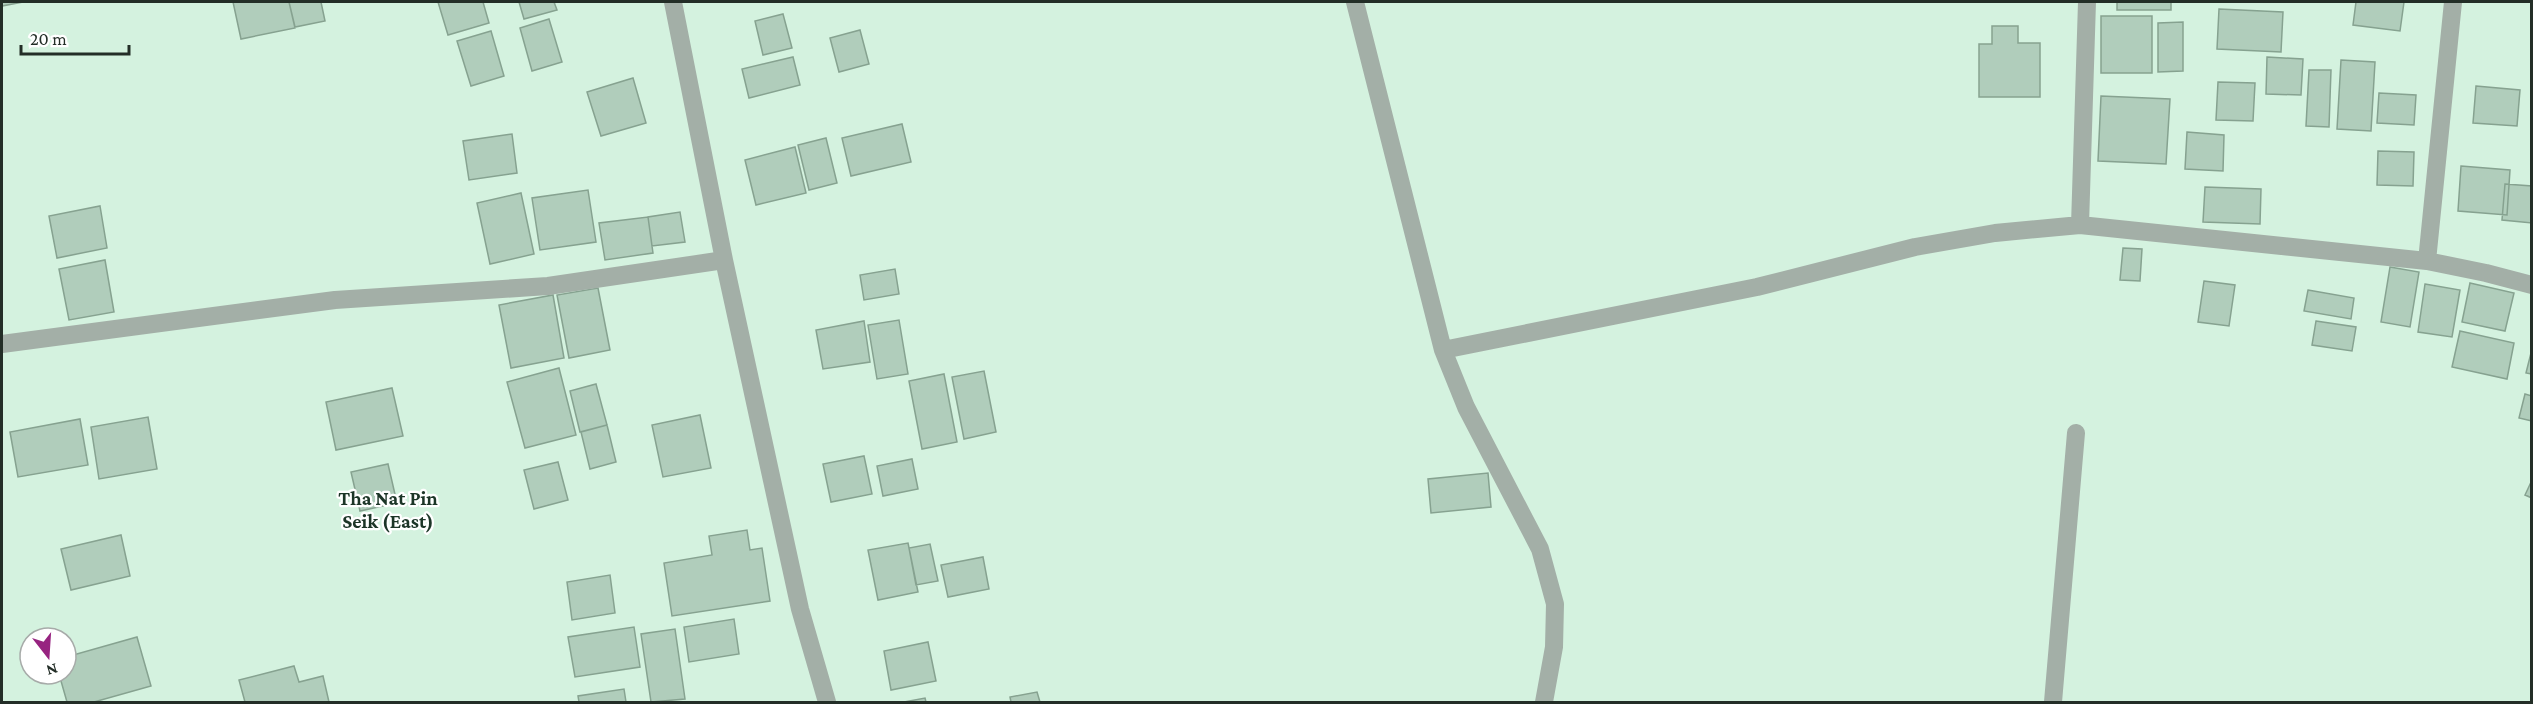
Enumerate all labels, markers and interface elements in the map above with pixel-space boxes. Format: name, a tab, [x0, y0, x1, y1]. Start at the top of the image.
scale bar	[21, 18, 129, 56]
text: 20 m	[30, 29, 67, 49]
district label: Tha Nat Pin Seik (East)	[338, 487, 438, 533]
north arrow	[18, 626, 78, 686]
text: N	[44, 660, 60, 680]

